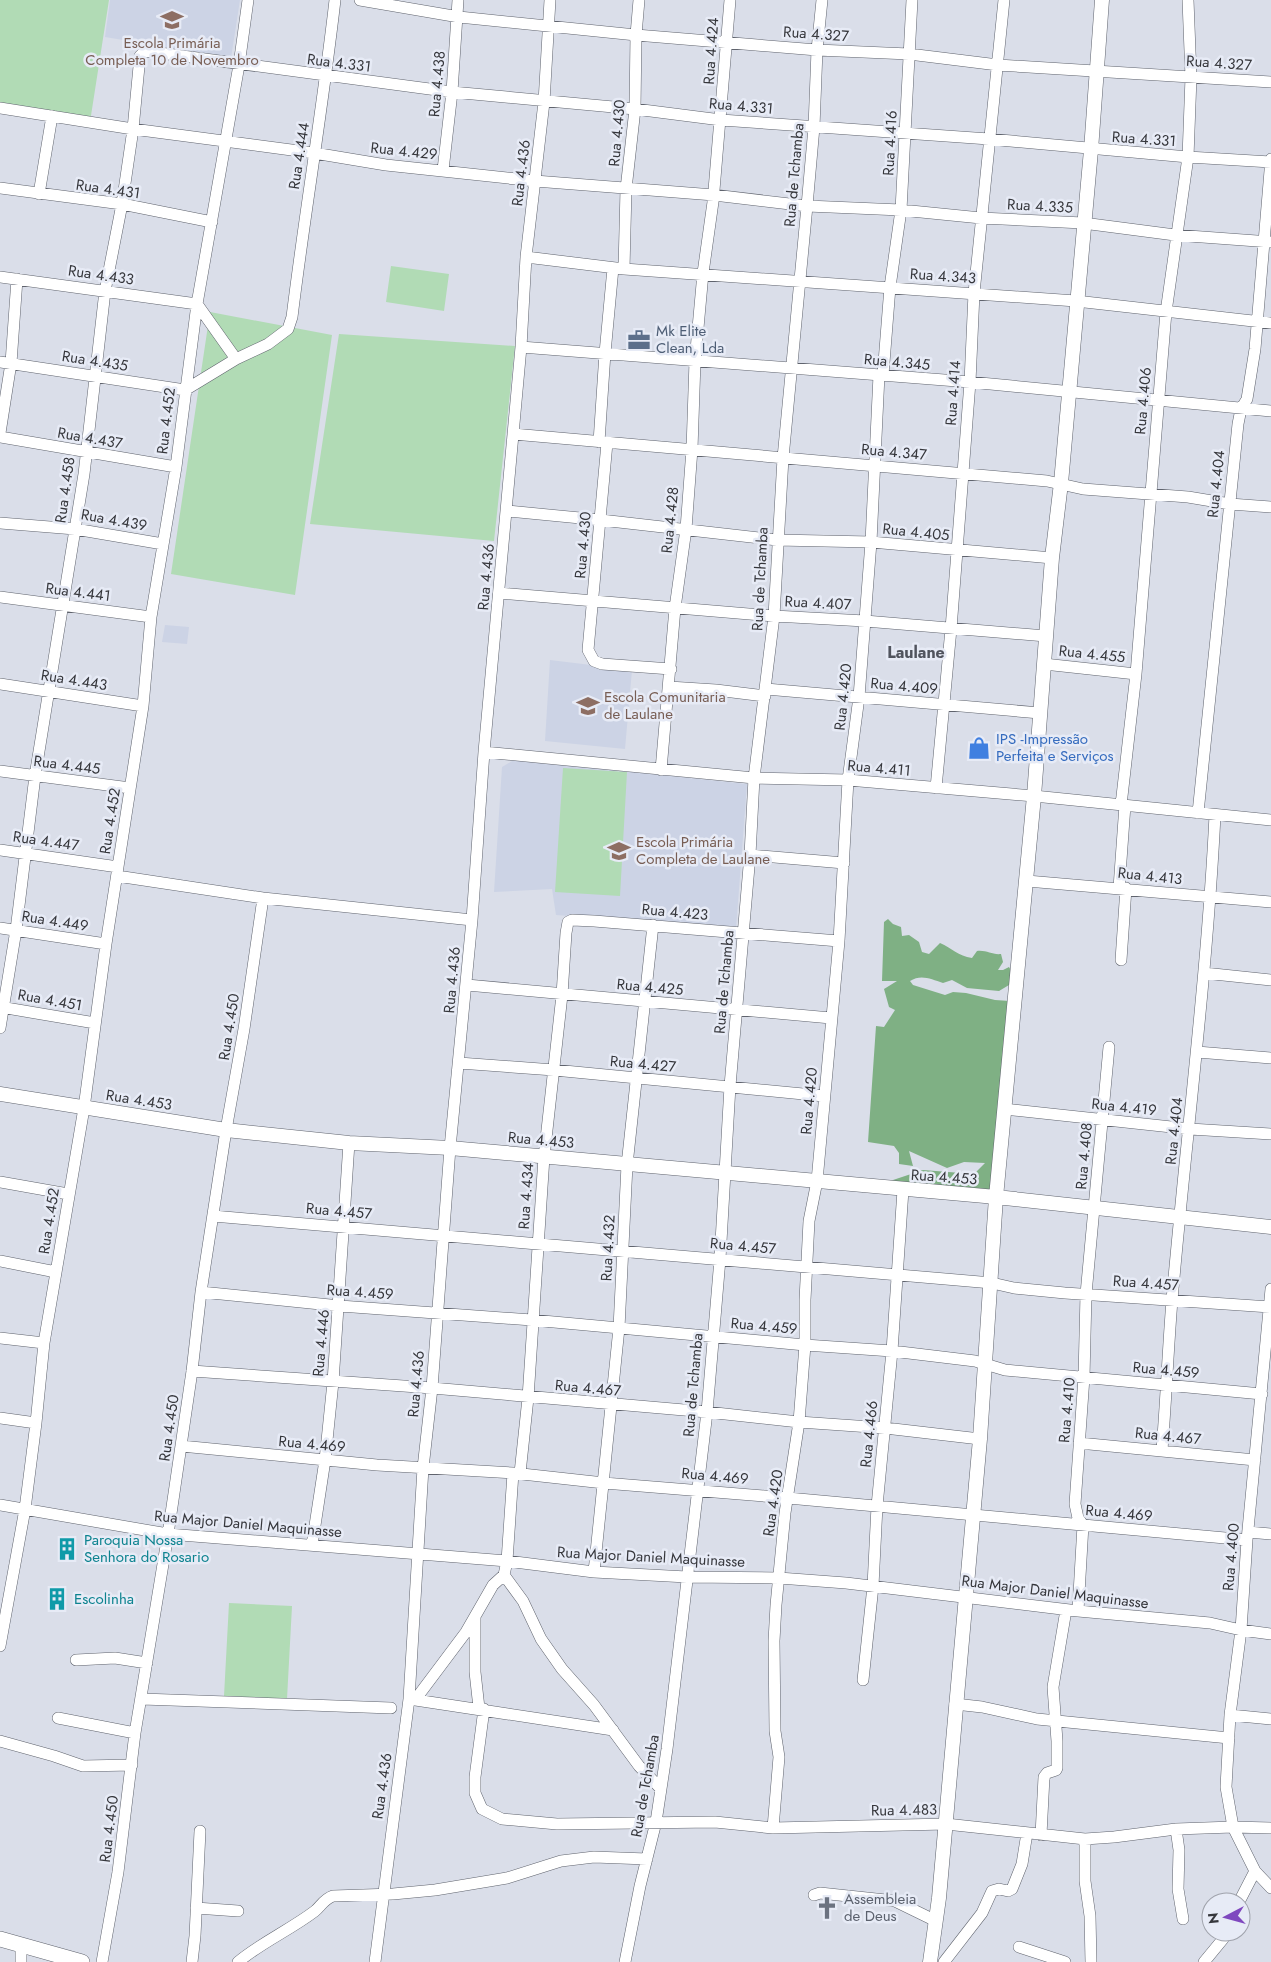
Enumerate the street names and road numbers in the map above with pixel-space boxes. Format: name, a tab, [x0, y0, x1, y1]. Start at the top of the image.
street label: Rua 4.424	[698, 16, 724, 85]
street label: Rua 4.327	[782, 21, 850, 47]
street label: Rua 4.331	[306, 48, 372, 78]
street label: Rua 4.438	[423, 50, 451, 118]
street label: Rua 4.327	[1185, 50, 1253, 76]
street label: Rua 4.331	[708, 92, 774, 120]
street label: Rua 4.430	[603, 99, 631, 167]
street label: Rua 4.416	[877, 110, 903, 176]
street label: Rua 4.444	[283, 121, 315, 191]
street label: Rua de Tchamba	[779, 122, 809, 228]
street label: Rua 4.331	[1111, 126, 1177, 152]
street label: Rua 4.429	[369, 137, 439, 165]
street label: Rua 4.436	[506, 139, 536, 207]
street label: Rua 4.431	[74, 174, 142, 204]
street label: Rua 4.335	[1006, 193, 1074, 219]
street label: Rua 4.433	[67, 259, 135, 291]
street label: Rua 4.343	[909, 263, 977, 289]
street label: Rua 4.435	[60, 345, 130, 377]
street label: Rua 4.345	[863, 348, 931, 376]
street label: Rua 4.414	[940, 359, 966, 426]
street label: Rua 4.406	[1129, 366, 1157, 436]
street label: Rua 4.452	[151, 386, 181, 456]
street label: Rua 4.437	[56, 421, 124, 455]
street label: Rua 4.347	[860, 438, 928, 466]
street label: Rua 4.404	[1202, 449, 1231, 519]
street label: Rua 4.458	[49, 455, 81, 525]
street label: Rua 4.428	[656, 486, 684, 554]
street label: Rua 4.439	[79, 503, 149, 537]
street label: Rua 4.430	[569, 511, 597, 579]
street label: Rua 4.405	[881, 518, 951, 546]
street label: Rua de Tchamba	[746, 527, 774, 631]
street label: Rua 4.436	[472, 543, 500, 611]
street label: Rua 4.441	[44, 577, 112, 607]
street label: Rua 4.407	[784, 590, 852, 616]
street label: Rua 4.455	[1058, 640, 1126, 668]
street label: Rua 4.420	[829, 662, 857, 732]
street label: Rua 4.443	[39, 664, 109, 696]
street label: Rua 4.409	[869, 672, 939, 700]
street label: Rua 4.445	[32, 750, 102, 780]
street label: Rua 4.411	[846, 754, 912, 782]
street label: Rua 4.452	[94, 786, 126, 856]
street label: Rua 4.447	[11, 825, 81, 857]
street label: Rua 4.413	[1117, 862, 1183, 890]
street label: Rua 4.423	[641, 898, 709, 926]
street label: Rua 4.449	[20, 905, 90, 937]
street label: Rua de Tchamba	[709, 929, 739, 1035]
street label: Rua 4.436	[438, 946, 466, 1014]
street label: Rua 4.425	[616, 973, 684, 1001]
street label: Rua 4.451	[16, 984, 84, 1016]
street label: Rua 4.450	[213, 992, 245, 1062]
street label: Rua 4.427	[609, 1050, 677, 1078]
street label: Rua 4.420	[795, 1066, 823, 1136]
street label: Rua 4.453	[104, 1084, 174, 1116]
street label: Rua 4.419	[1090, 1093, 1158, 1121]
street label: Rua 4.404	[1160, 1096, 1189, 1166]
street label: Rua 4.408	[1070, 1122, 1098, 1190]
street label: Rua 4.453	[507, 1126, 575, 1154]
street label: Rua 4.434	[513, 1162, 539, 1230]
street label: Rua 4.453	[910, 1164, 978, 1190]
street label: Rua 4.452	[33, 1186, 65, 1256]
street label: Rua 4.457	[305, 1197, 373, 1225]
street label: Rua 4.432	[595, 1214, 621, 1282]
street label: Rua 4.457	[709, 1232, 777, 1260]
street label: Rua 4.457	[1112, 1270, 1180, 1296]
street label: Rua 4.459	[326, 1279, 394, 1305]
street label: Rua 4.446	[307, 1308, 335, 1378]
street label: Rua 4.459	[730, 1312, 798, 1340]
street label: Rua de Tchamba	[678, 1332, 708, 1438]
street label: Rua 4.436	[402, 1350, 430, 1418]
street label: Rua 4.459	[1132, 1356, 1200, 1384]
street label: Rua 4.467	[554, 1374, 622, 1402]
street label: Rua 4.410	[1053, 1376, 1081, 1444]
street label: Rua 4.450	[153, 1393, 185, 1463]
street label: Rua 4.466	[855, 1399, 883, 1469]
street label: Rua 4.467	[1134, 1422, 1202, 1450]
street label: Rua 4.469	[278, 1430, 346, 1458]
street label: Rua 4.469	[681, 1462, 749, 1490]
street label: Rua 4.420	[757, 1468, 789, 1538]
street label: Rua 4.469	[1085, 1499, 1153, 1527]
street label: Rua Major Daniel Maquinasse	[153, 1505, 343, 1543]
street label: Rua 4.400	[1217, 1522, 1245, 1592]
street label: Rua Major Daniel Maquinasse	[556, 1541, 746, 1573]
street label: Rua Major Daniel Maquinasse	[960, 1570, 1150, 1614]
street label: Rua de Tchamba	[625, 1733, 665, 1839]
street label: Rua 4.436	[366, 1751, 398, 1821]
street label: Rua 4.450	[94, 1794, 124, 1864]
street label: Rua 4.483	[871, 1798, 937, 1822]

